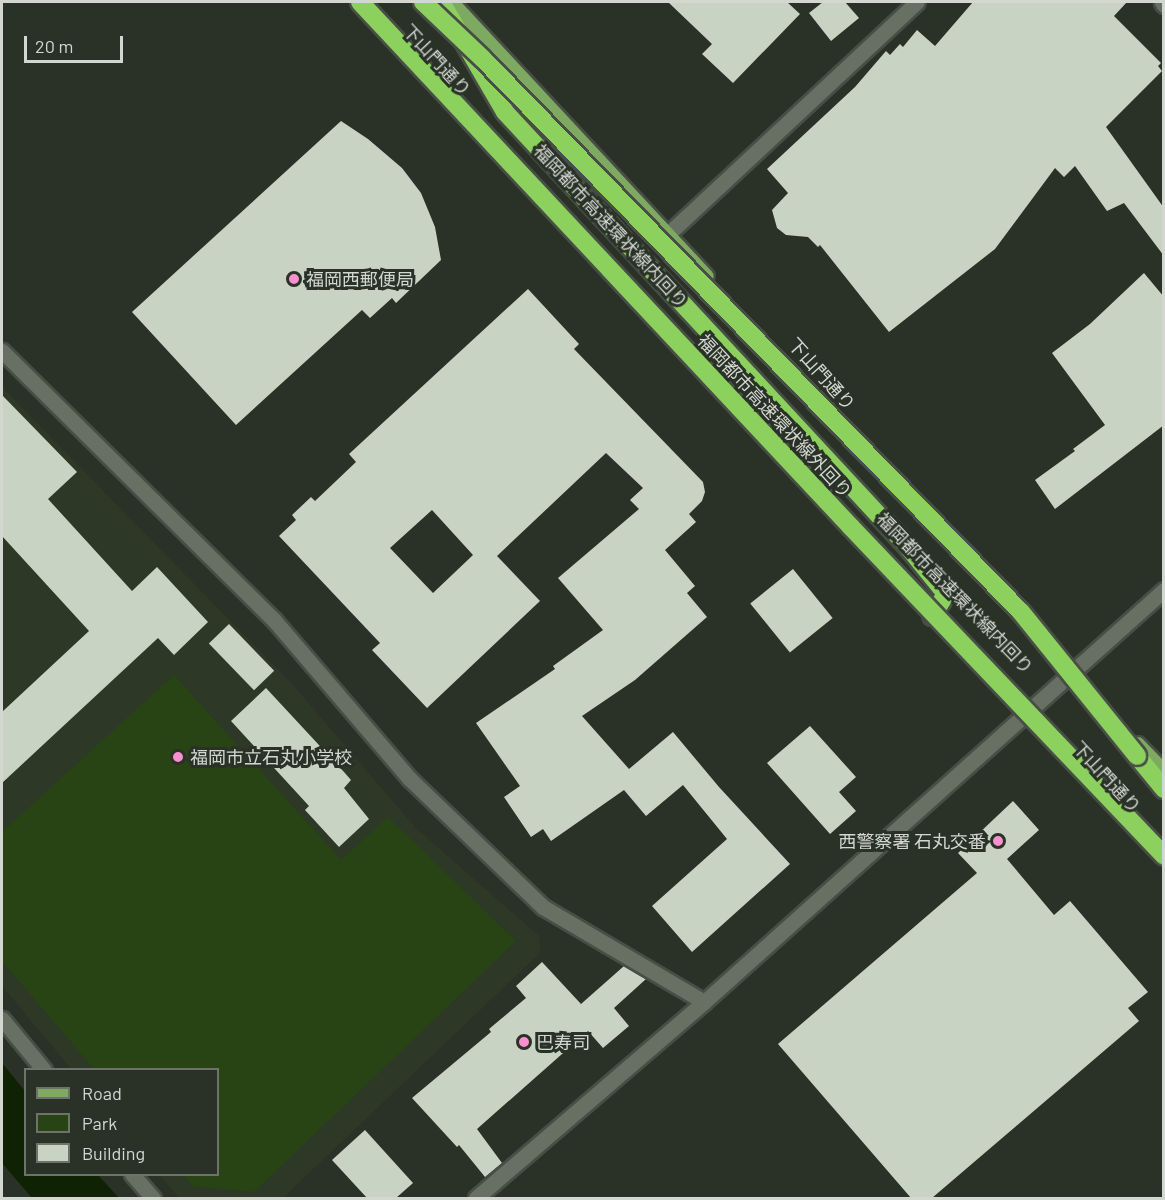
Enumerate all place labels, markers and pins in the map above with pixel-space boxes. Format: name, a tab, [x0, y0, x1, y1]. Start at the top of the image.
place label: 福岡西郵便局	[306, 268, 414, 290]
marker: 福岡西郵便局	[287, 272, 301, 286]
place label: 福岡市立石丸小学校	[190, 746, 352, 768]
marker: 福岡市立石丸小学校	[171, 750, 185, 764]
place label: 西警察署 石丸交番	[838, 830, 986, 852]
marker: 西警察署 石丸交番	[991, 834, 1005, 848]
place label: 巴寿司	[536, 1031, 590, 1053]
marker: 巴寿司	[517, 1035, 531, 1049]

